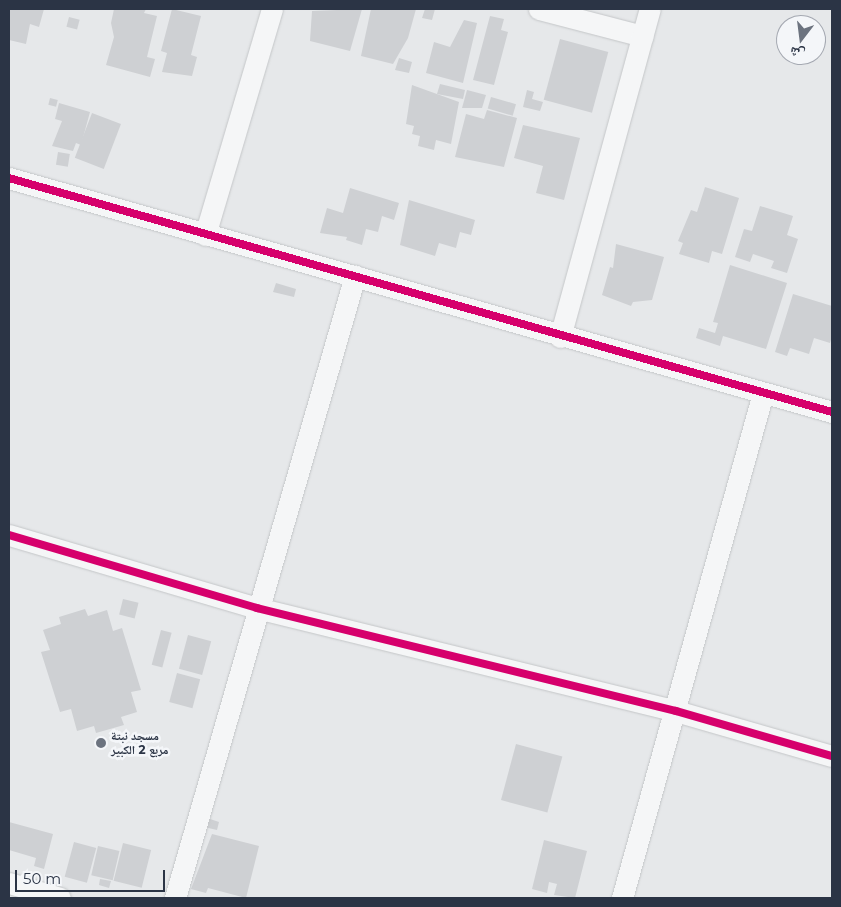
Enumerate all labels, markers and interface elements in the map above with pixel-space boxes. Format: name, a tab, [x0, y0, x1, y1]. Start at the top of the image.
north arrow	[776, 15, 826, 65]
text: ش	[788, 43, 807, 64]
place label: مسجد نبتة مربع 2 الكبير	[111, 729, 168, 757]
marker: مسجد نبتة مربع 2 الكبير	[95, 737, 107, 749]
scale bar	[18, 860, 168, 892]
text: 50 m	[23, 869, 61, 888]

